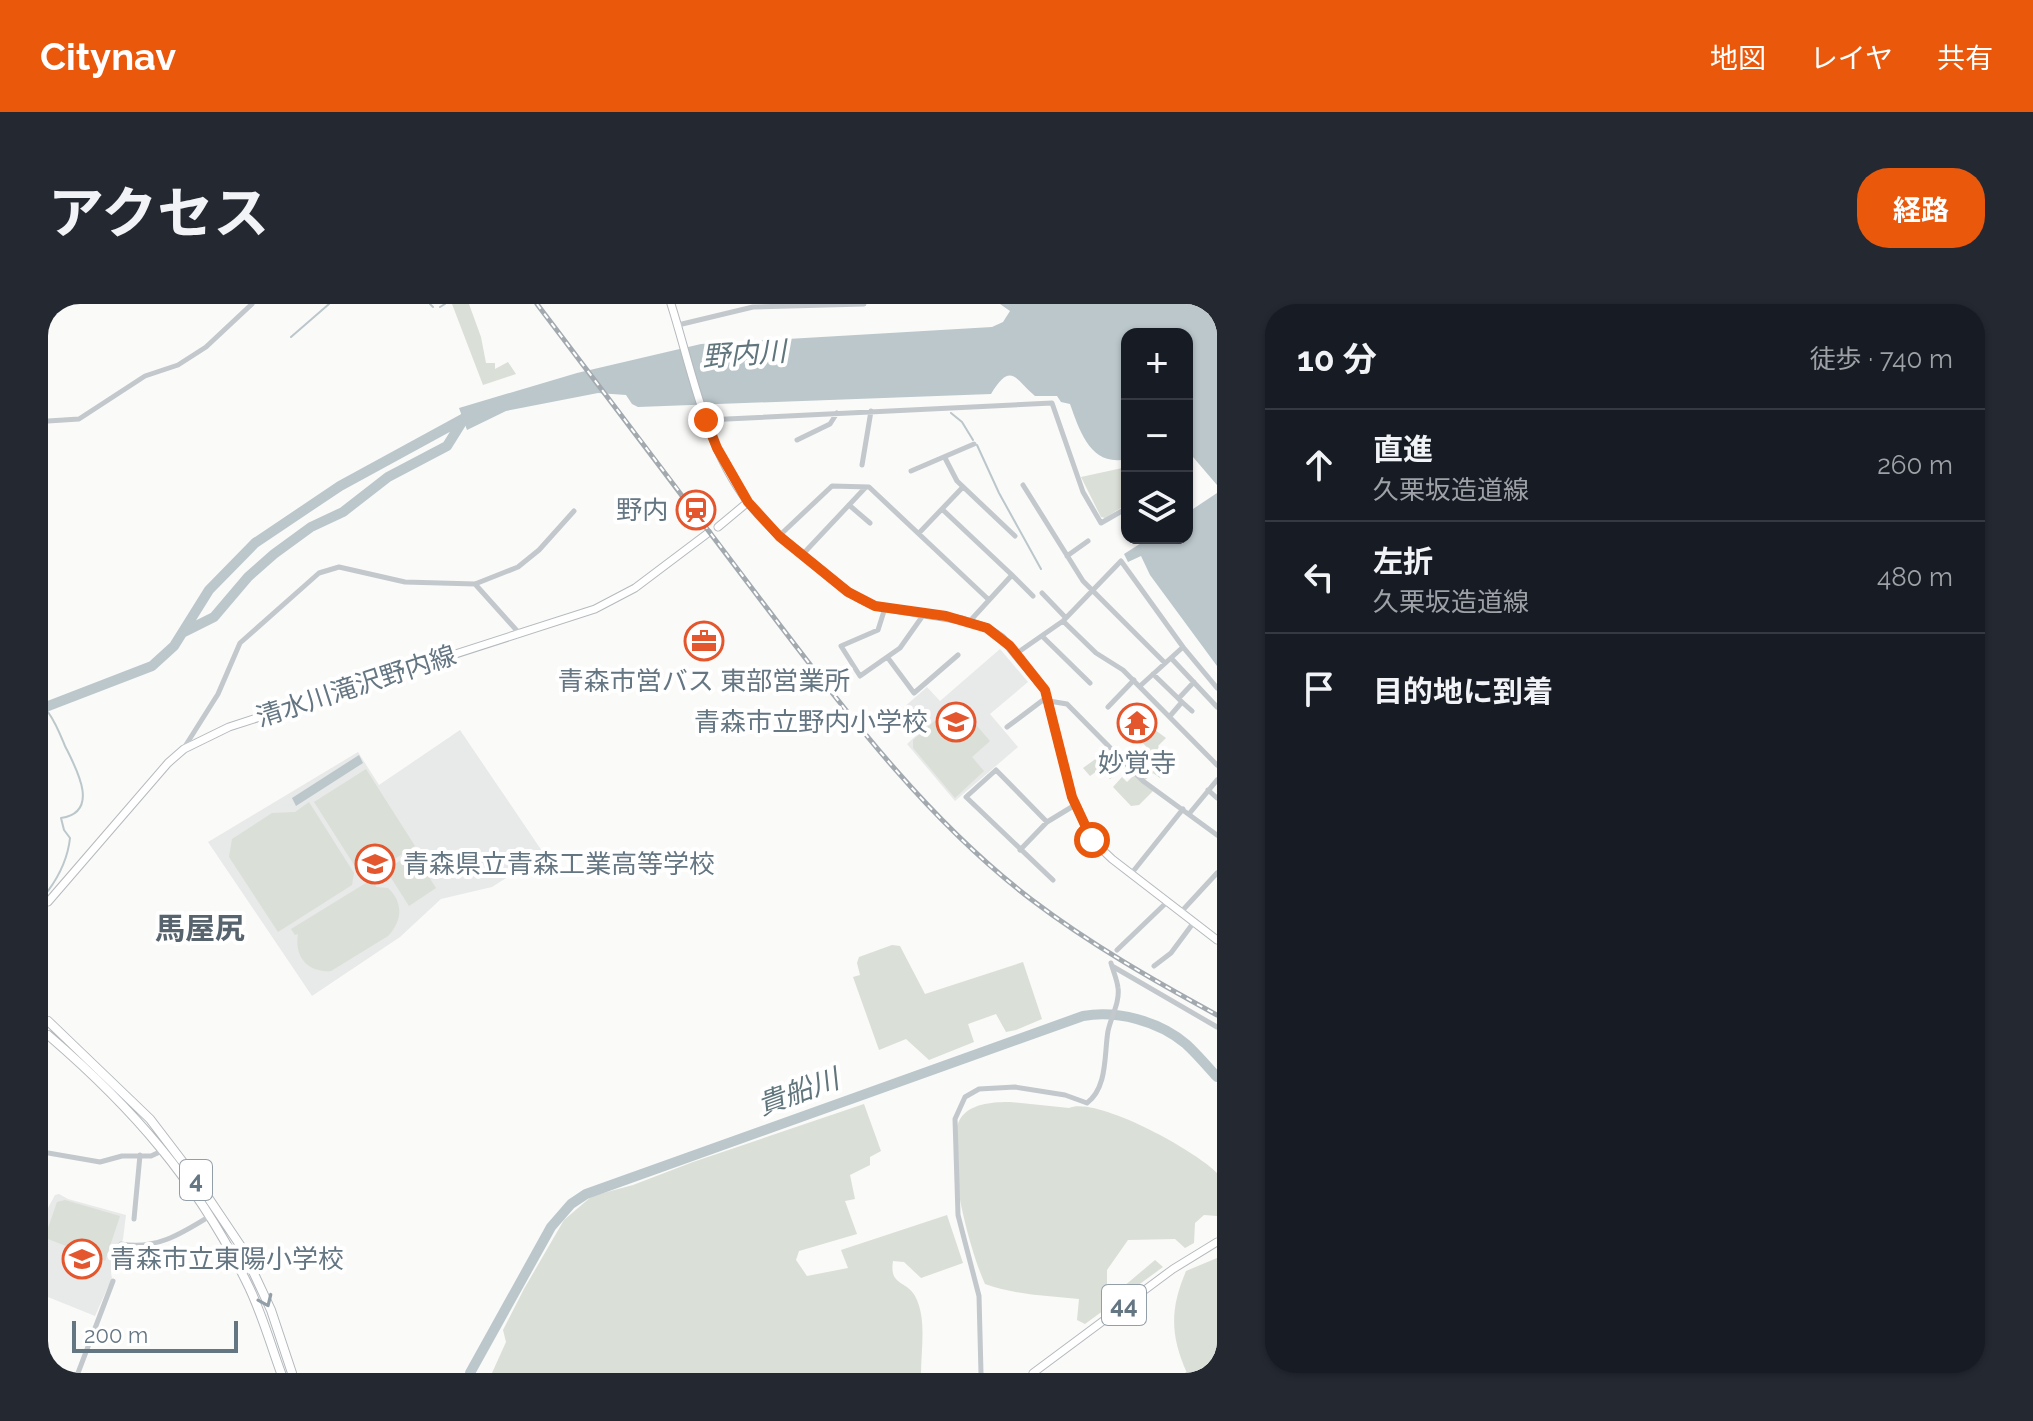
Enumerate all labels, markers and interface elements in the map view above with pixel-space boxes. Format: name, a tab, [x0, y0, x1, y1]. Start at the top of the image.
text: Citynav	[40, 34, 176, 79]
text: 地図	[1710, 42, 1766, 75]
text: レイヤ	[1810, 42, 1893, 75]
text: 共有	[1937, 42, 1993, 75]
button: 経路	[1857, 168, 1985, 248]
text: アクセス	[48, 180, 269, 246]
map controls	[1121, 328, 1193, 544]
button: +	[1121, 328, 1193, 400]
water label: 野内川	[701, 334, 790, 373]
text: 10 分	[1297, 339, 1377, 379]
text: 徒歩 · 740 m	[1810, 344, 1953, 374]
button: −	[1121, 400, 1193, 472]
route end	[688, 402, 724, 438]
text: 直進	[1373, 432, 1433, 467]
icon: ahead	[1297, 443, 1341, 487]
text: 260 m	[1877, 450, 1953, 480]
button: layers	[1121, 472, 1193, 544]
text: 久栗坂造道線	[1373, 475, 1529, 505]
station icon: 野内	[675, 489, 717, 531]
place label: 野内	[616, 495, 668, 525]
text: 左折	[1373, 544, 1433, 579]
icon: left	[1297, 555, 1341, 599]
text: 480 m	[1877, 562, 1953, 592]
text: 久栗坂造道線	[1373, 587, 1529, 617]
office icon: 青森市営バス 東部営業所	[683, 620, 725, 662]
street label: 清水川滝沢野内線	[252, 640, 460, 732]
place label: 青森市営バス 東部営業所	[558, 666, 850, 696]
icon: arrive	[1297, 667, 1341, 711]
text: 目的地に到着	[1373, 674, 1553, 709]
school or university icon: 青森市立野内小学校	[935, 701, 977, 743]
temple icon: 妙覚寺	[1116, 702, 1158, 744]
place label: 青森市立野内小学校	[694, 707, 928, 737]
place label: 妙覚寺	[1098, 748, 1176, 778]
route start	[1074, 822, 1110, 858]
school or university icon: 青森県立青森工業高等学校	[354, 843, 396, 885]
place label: 青森県立青森工業高等学校	[403, 849, 715, 879]
district label: 馬屋尻	[155, 911, 245, 946]
water label: 貴船川	[753, 1061, 846, 1122]
road number: 4	[180, 1160, 212, 1200]
school or university icon: 青森市立東陽小学校	[61, 1238, 103, 1280]
place label: 青森市立東陽小学校	[110, 1244, 344, 1274]
road number: 44	[1102, 1285, 1146, 1325]
one-way arrow	[257, 1293, 273, 1307]
scale bar	[72, 1317, 238, 1353]
text: 200 m	[84, 1322, 148, 1348]

